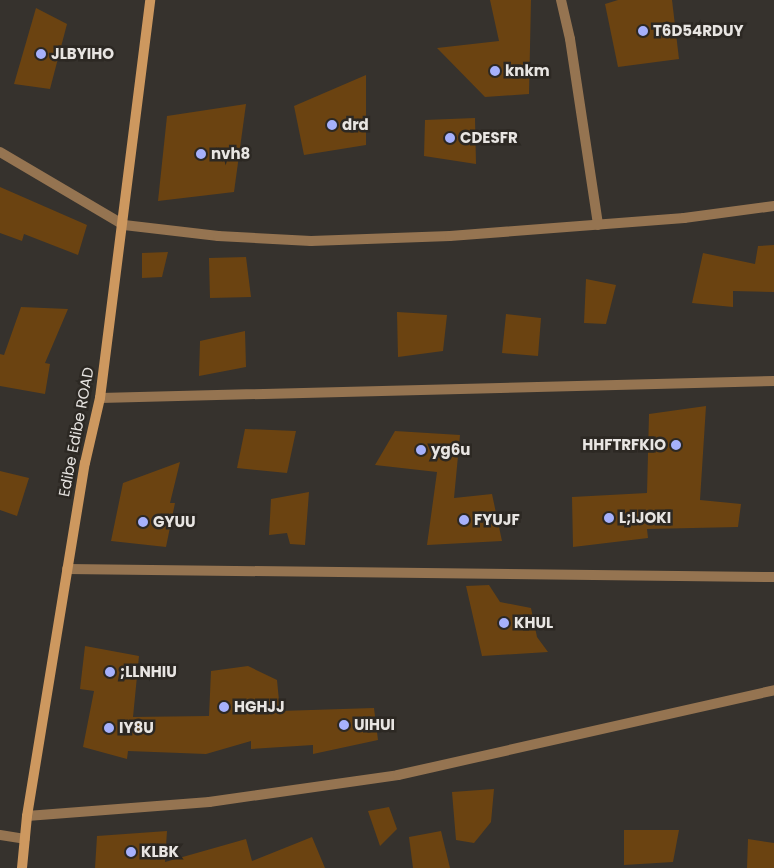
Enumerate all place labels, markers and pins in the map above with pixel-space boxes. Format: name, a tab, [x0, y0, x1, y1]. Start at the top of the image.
place label: T6D54RDUY	[653, 22, 744, 40]
marker: T6D54RDUY	[637, 25, 649, 37]
place label: JLBYIHO	[51, 45, 114, 63]
marker: JLBYIHO	[35, 48, 47, 60]
place label: knkm	[505, 62, 550, 80]
marker: knkm	[489, 65, 501, 77]
place label: drd	[342, 116, 369, 134]
marker: drd	[326, 119, 338, 131]
place label: CDESFR	[460, 129, 518, 147]
marker: CDESFR	[444, 132, 456, 144]
place label: nvh8	[211, 145, 250, 163]
marker: nvh8	[195, 148, 207, 160]
place label: HHFTRFKIO	[582, 436, 666, 454]
marker: HHFTRFKIO	[670, 439, 682, 451]
place label: yg6u	[431, 441, 470, 459]
marker: yg6u	[415, 444, 427, 456]
place label: L;IJOKI	[619, 509, 671, 527]
place label: FYUJF	[474, 511, 520, 529]
marker: L;IJOKI	[603, 512, 615, 524]
place label: GYUU	[153, 513, 196, 531]
marker: FYUJF	[458, 514, 470, 526]
marker: GYUU	[137, 516, 149, 528]
place label: KHUL	[514, 614, 553, 632]
marker: KHUL	[498, 617, 510, 629]
place label: ;LLNHIU	[120, 663, 177, 681]
marker: ;LLNHIU	[104, 666, 116, 678]
place label: HGHJJ	[234, 698, 285, 716]
marker: HGHJJ	[218, 701, 230, 713]
place label: UIHUI	[354, 716, 395, 734]
place label: IY8U	[119, 719, 154, 737]
marker: UIHUI	[338, 719, 350, 731]
marker: IY8U	[103, 722, 115, 734]
place label: KLBK	[141, 843, 179, 861]
marker: KLBK	[125, 846, 137, 858]

